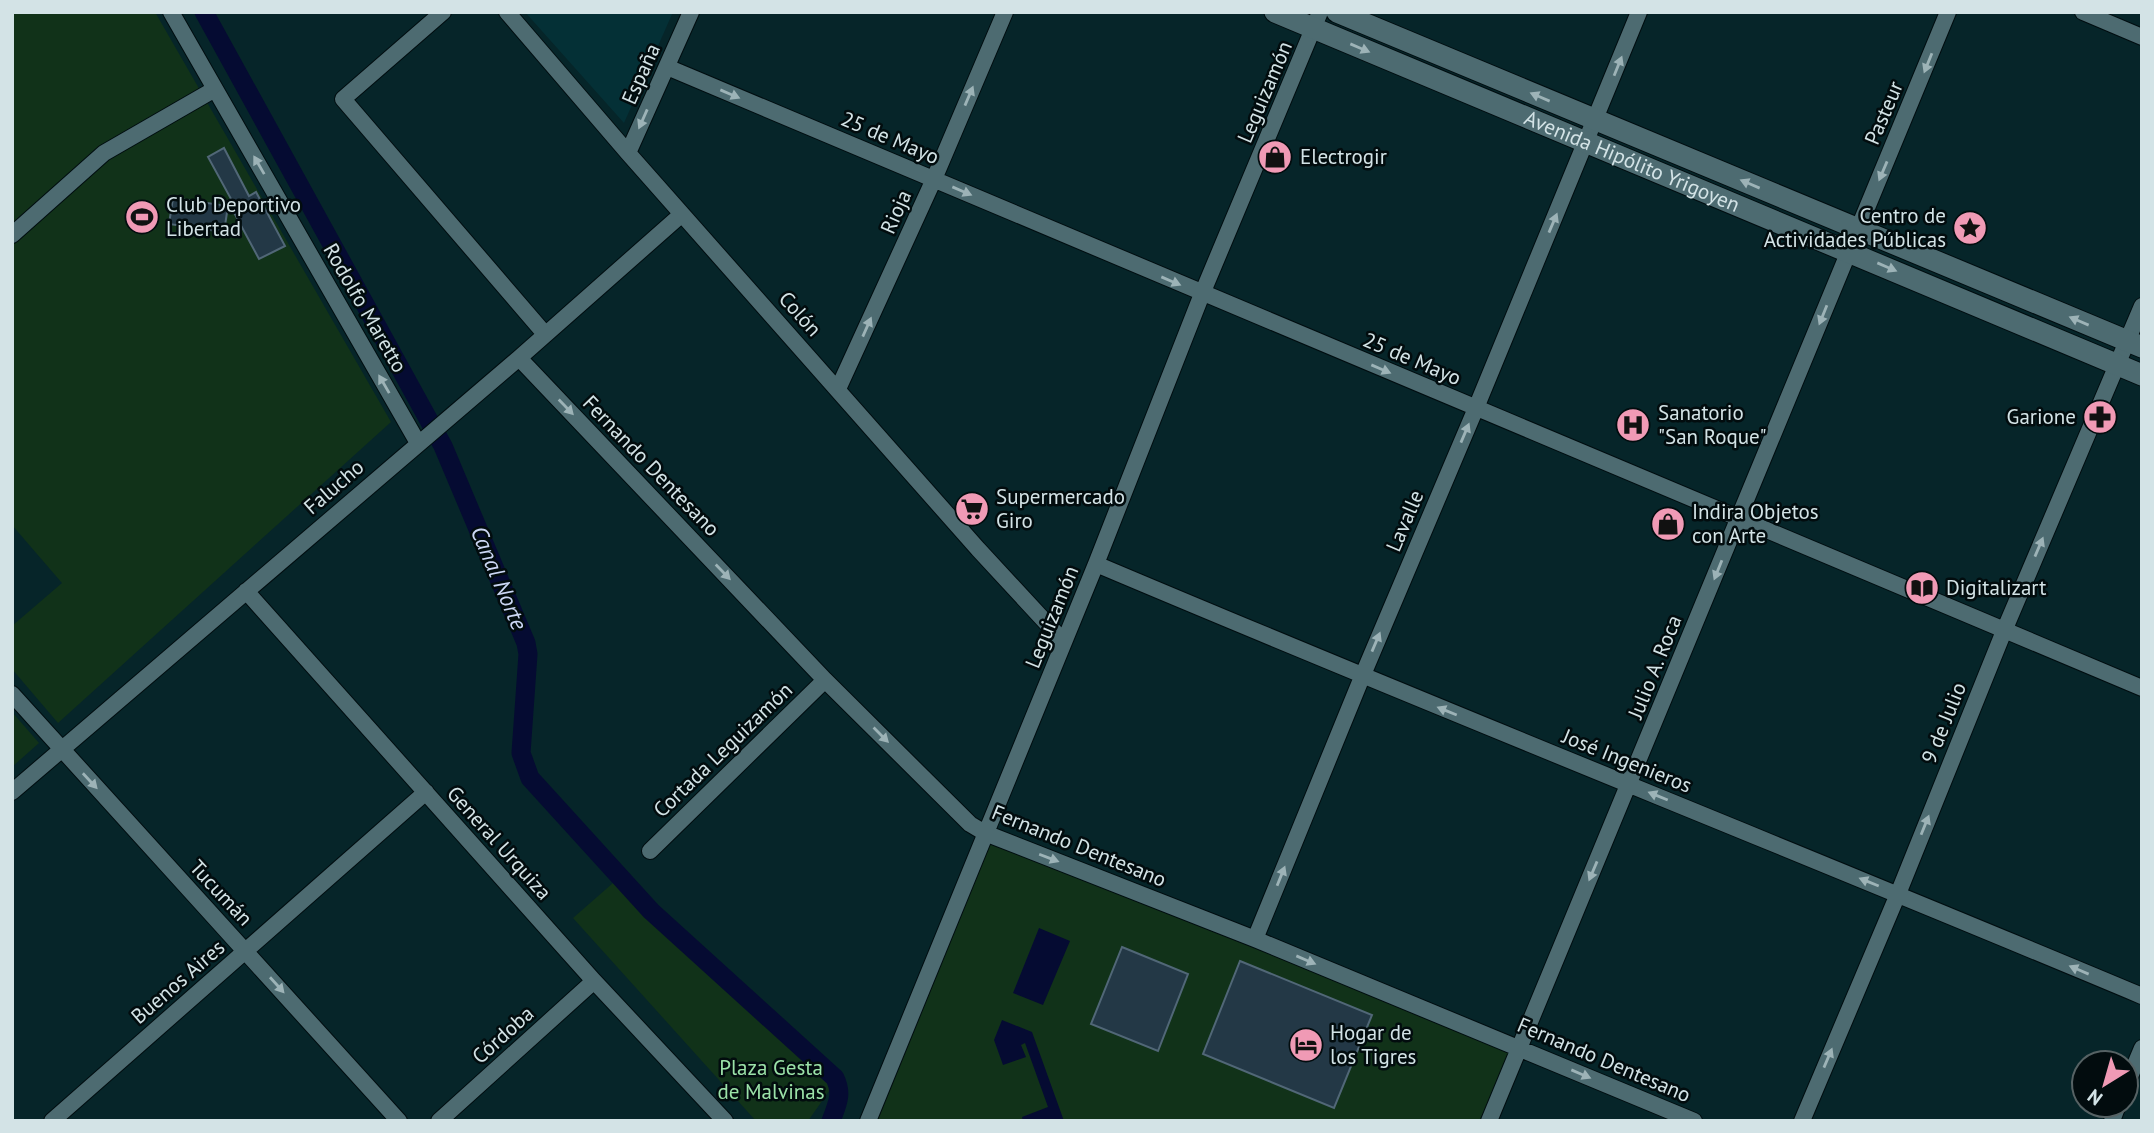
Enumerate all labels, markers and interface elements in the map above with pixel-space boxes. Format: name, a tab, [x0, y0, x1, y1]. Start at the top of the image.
street label: Leguizamón	[1231, 37, 1298, 147]
street label: España	[615, 39, 666, 108]
one-way arrow	[1350, 43, 1371, 54]
one-way arrow	[1922, 53, 1933, 74]
one-way arrow	[1612, 56, 1623, 77]
street label: Pasteur	[1858, 77, 1909, 149]
one-way arrow	[964, 86, 975, 107]
one-way arrow	[720, 88, 741, 99]
one-way arrow	[1530, 91, 1551, 102]
street label: Avenida Hipólito Yrigoyen	[1520, 104, 1744, 218]
street label: 25 de Mayo	[837, 105, 943, 170]
one-way arrow	[637, 109, 648, 130]
shop icon: Electrogir	[1256, 138, 1294, 176]
place label: Electrogir	[1300, 143, 1387, 170]
one-way arrow	[252, 156, 265, 175]
one-way arrow	[1877, 161, 1888, 182]
one-way arrow	[1740, 178, 1761, 189]
street label: Rioja	[874, 186, 917, 238]
one-way arrow	[952, 186, 973, 197]
place label: Club Deportivo Libertad	[166, 191, 301, 242]
sports icon: Club Deportivo Libertad	[123, 198, 161, 236]
place label: Centro de Actividades Públicas	[1764, 202, 1946, 253]
place icon: Centro de Actividades Públicas	[1951, 209, 1989, 247]
one-way arrow	[1548, 212, 1559, 233]
street label: Rodolfo Maretto	[318, 238, 413, 377]
one-way arrow	[1877, 262, 1898, 273]
one-way arrow	[1161, 276, 1182, 287]
street label: Colón	[773, 286, 828, 342]
one-way arrow	[1818, 304, 1829, 325]
one-way arrow	[2069, 315, 2089, 327]
one-way arrow	[861, 317, 873, 337]
street label: 25 de Mayo	[1359, 326, 1465, 391]
one-way arrow	[1371, 364, 1392, 375]
one-way arrow	[378, 374, 390, 394]
street label: Fernando Dentesano	[577, 389, 726, 542]
one-way arrow	[558, 398, 574, 416]
pharmacy icon: Garione	[2081, 398, 2119, 436]
place label: Sanatorio "San Roque"	[1658, 399, 1767, 450]
place label: Garione	[2007, 403, 2076, 430]
hospital icon: Sanatorio "San Roque"	[1614, 406, 1652, 444]
one-way arrow	[1460, 422, 1471, 443]
street label: Falucho	[298, 453, 369, 520]
place label: Supermercado Giro	[996, 483, 1125, 534]
street label: Lavalle	[1380, 486, 1430, 556]
supermarket icon: Supermercado Giro	[953, 490, 991, 528]
place label: Indira Objetos con Arte	[1692, 498, 1819, 549]
shop icon: Indira Objetos con Arte	[1649, 505, 1687, 543]
water label: Canal Norte	[465, 522, 534, 634]
one-way arrow	[2034, 536, 2045, 557]
one-way arrow	[1712, 560, 1723, 581]
street label: Leguizamón	[1019, 562, 1084, 672]
one-way arrow	[714, 563, 730, 580]
library icon: Digitalizart	[1903, 569, 1941, 607]
place label: Digitalizart	[1946, 574, 2046, 601]
street label: Julio A. Roca	[1621, 611, 1688, 723]
one-way arrow	[1370, 632, 1382, 652]
street label: Cortada Leguizamón	[647, 676, 798, 823]
street label: 9 de Julio	[1915, 678, 1972, 767]
one-way arrow	[1437, 706, 1458, 717]
street label: José Ingenieros	[1558, 722, 1696, 799]
one-way arrow	[873, 727, 890, 744]
one-way arrow	[82, 772, 98, 789]
street label: General Urquiza	[441, 780, 558, 905]
one-way arrow	[1648, 791, 1669, 802]
street label: Fernando Dentesano	[988, 798, 1170, 893]
one-way arrow	[1920, 815, 1931, 836]
one-way arrow	[1038, 852, 1059, 863]
street label: Tucumán	[184, 854, 259, 931]
one-way arrow	[1587, 860, 1598, 881]
one-way arrow	[1276, 865, 1287, 886]
one-way arrow	[1858, 877, 1879, 888]
street label: Buenos Aires	[125, 934, 230, 1030]
one-way arrow	[1295, 954, 1316, 965]
one-way arrow	[2069, 964, 2089, 976]
one-way arrow	[269, 977, 284, 994]
street label: Córdoba	[466, 1000, 539, 1069]
street label: Fernando Dentesano	[1513, 1011, 1695, 1108]
place label: Hogar de los Tigres	[1330, 1019, 1416, 1070]
hotel icon: Hogar de los Tigres	[1287, 1026, 1325, 1064]
one-way arrow	[1823, 1047, 1834, 1068]
north arrow	[2070, 1049, 2140, 1119]
park label: Plaza Gesta de Malvinas	[717, 1054, 825, 1105]
one-way arrow	[1571, 1068, 1591, 1080]
text: N	[2083, 1084, 2107, 1111]

